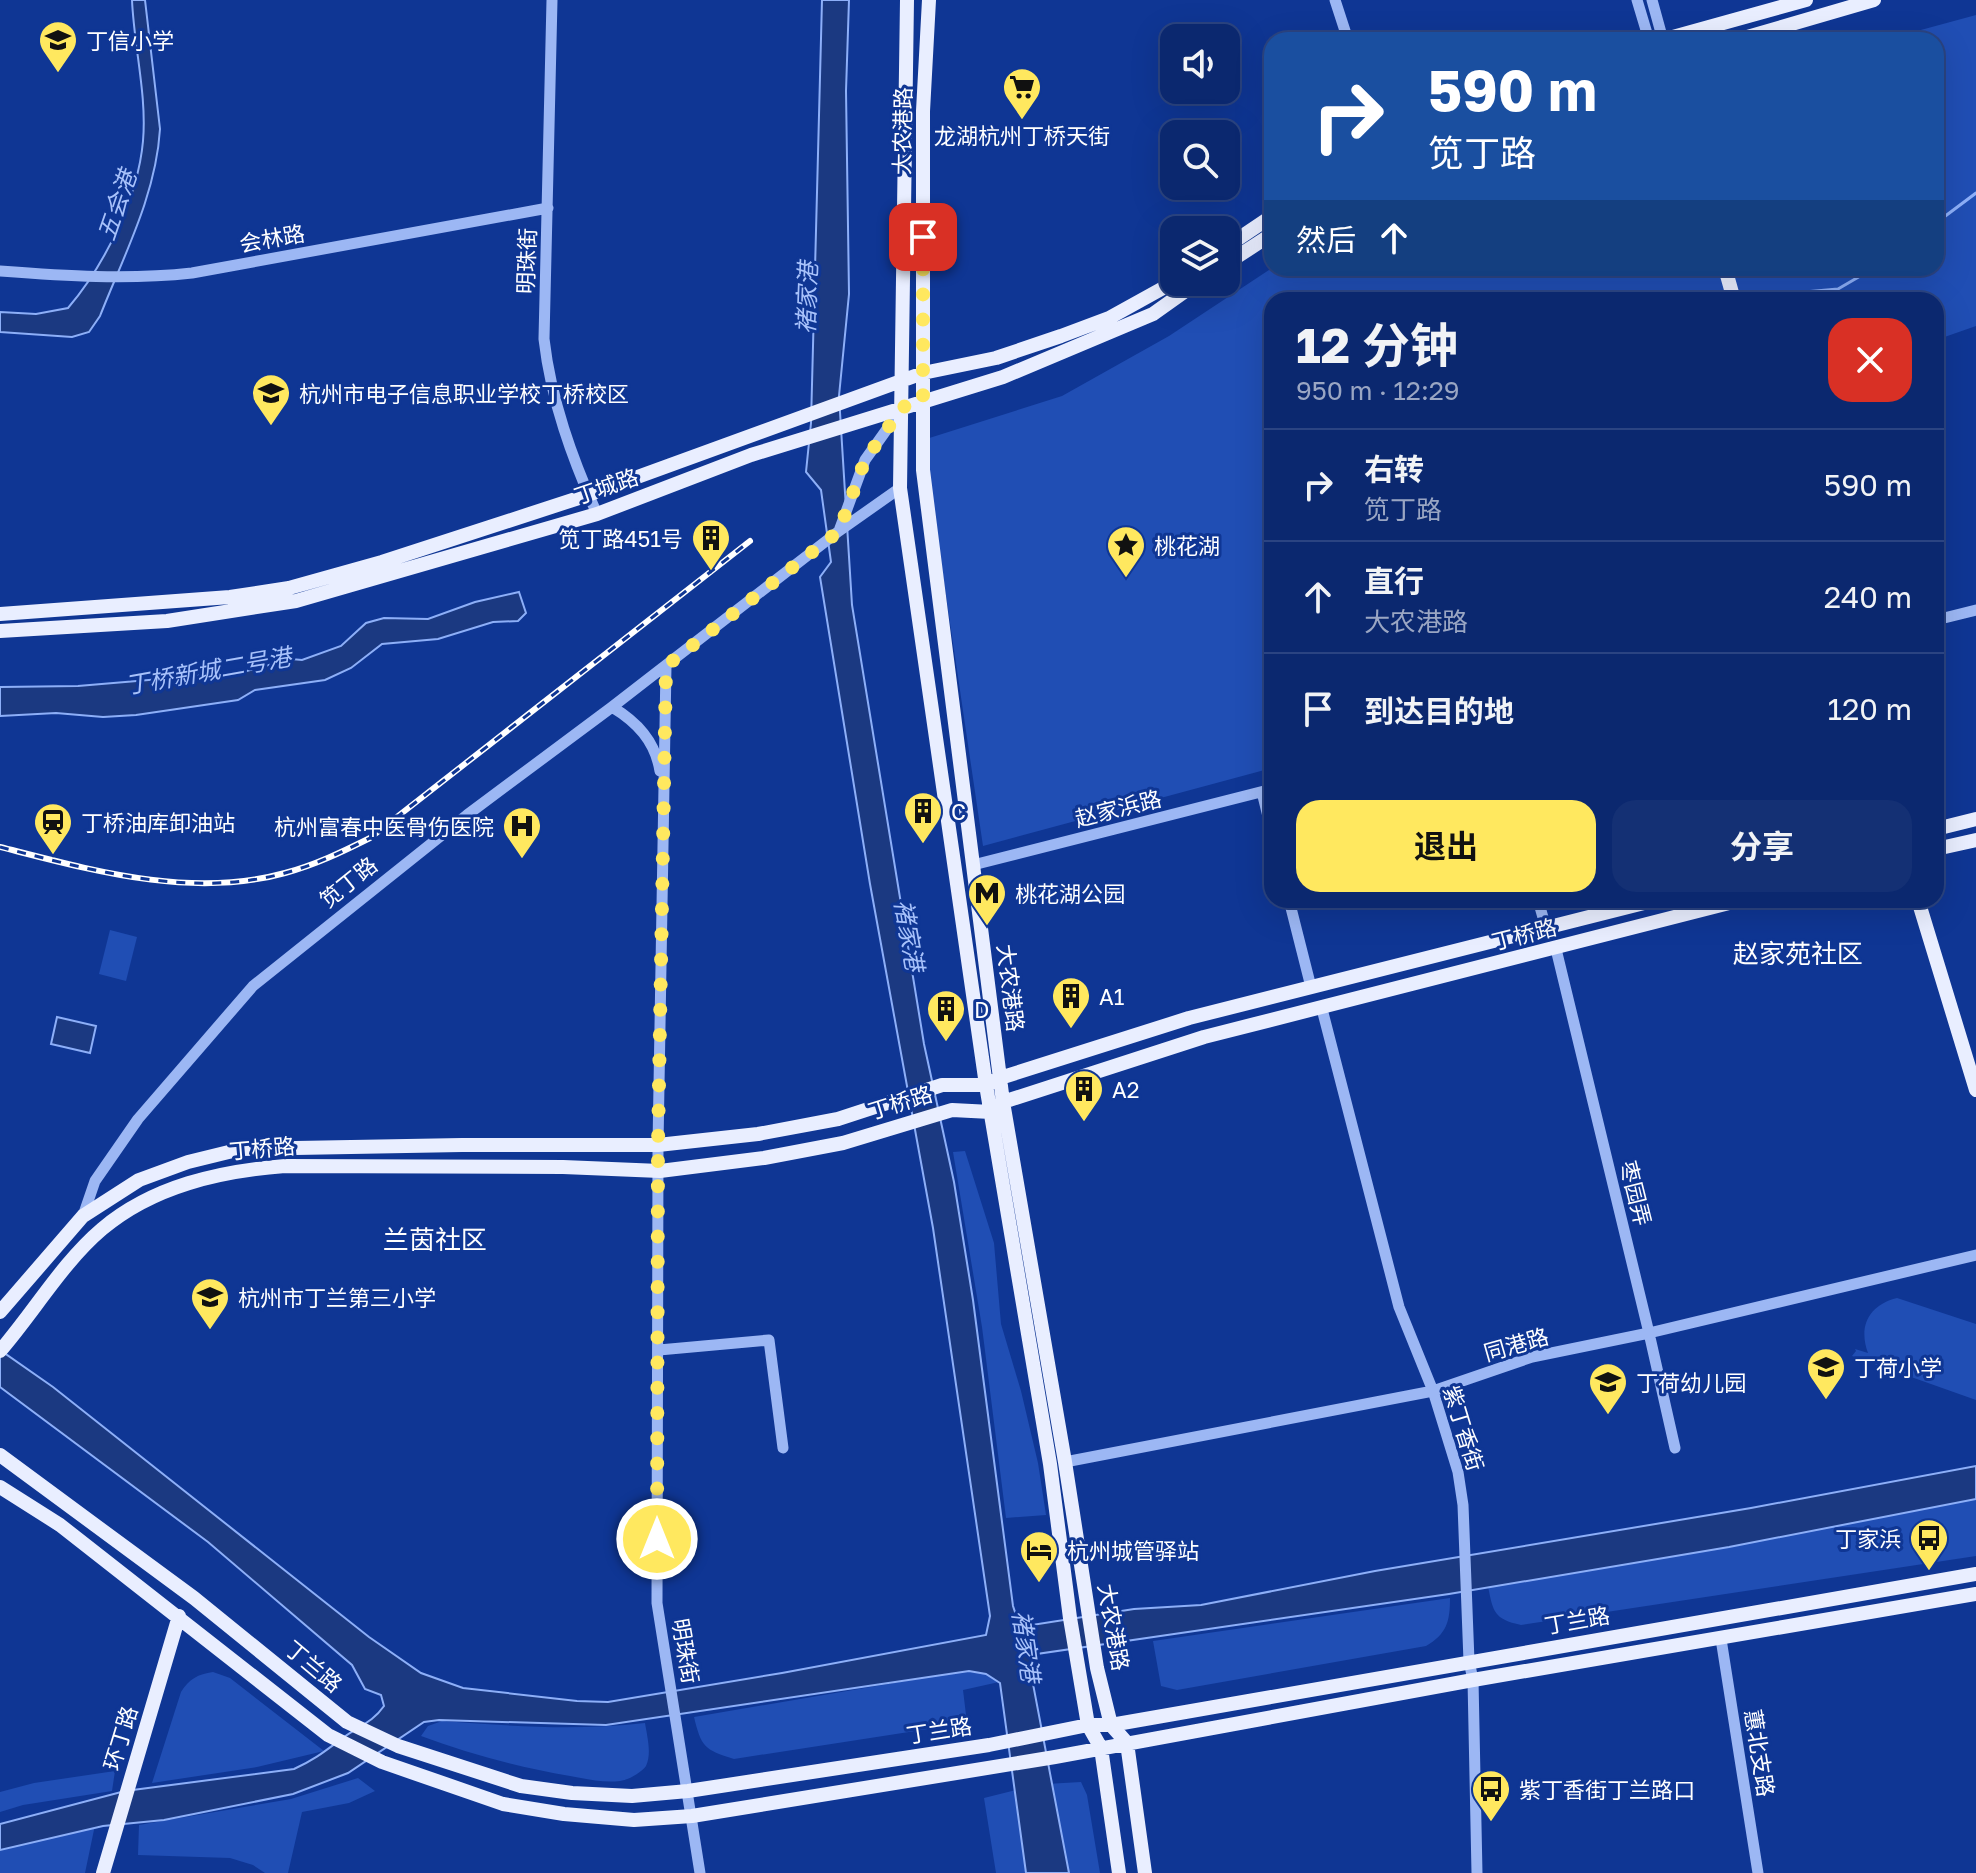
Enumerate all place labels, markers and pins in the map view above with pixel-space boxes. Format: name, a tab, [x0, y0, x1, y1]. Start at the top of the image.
school or university icon: 丁信小学	[37, 19, 79, 74]
place label: 丁信小学	[86, 27, 174, 54]
supermarket icon: 龙湖杭州丁桥天街	[1001, 66, 1043, 121]
place label: 龙湖杭州丁桥天街	[934, 122, 1110, 149]
pin	[889, 203, 957, 271]
school or university icon: 杭州市电子信息职业学校丁桥校区	[250, 372, 292, 427]
place label: 杭州市电子信息职业学校丁桥校区	[299, 380, 629, 407]
building icon: 笕丁路451号	[690, 517, 732, 572]
place icon: 桃花湖	[1105, 524, 1147, 579]
place label: 笕丁路451号	[558, 525, 683, 552]
place label: 桃花湖	[1154, 532, 1220, 559]
building icon: C	[902, 790, 944, 845]
place label: C	[951, 798, 966, 825]
station icon: 丁桥油库卸油站	[32, 801, 74, 856]
hospital icon: 杭州富春中医骨伤医院	[501, 805, 543, 860]
place label: 丁桥油库卸油站	[81, 809, 235, 836]
place label: 杭州富春中医骨伤医院	[274, 813, 494, 840]
metro station icon: 桃花湖公园	[966, 872, 1008, 927]
place label: 桃花湖公园	[1015, 880, 1125, 907]
building icon: A1	[1050, 975, 1092, 1030]
place label: A1	[1099, 983, 1125, 1010]
building icon: D	[925, 988, 967, 1043]
place label: D	[974, 996, 989, 1023]
building icon: A2	[1063, 1068, 1105, 1123]
place label: A2	[1112, 1076, 1140, 1103]
school or university icon: 杭州市丁兰第三小学	[189, 1276, 231, 1331]
place label: 杭州市丁兰第三小学	[238, 1284, 436, 1311]
school or university icon: 丁荷小学	[1805, 1346, 1847, 1401]
place label: 丁荷小学	[1854, 1354, 1942, 1381]
school or university icon: 丁荷幼儿园	[1587, 1361, 1629, 1416]
place label: 丁荷幼儿园	[1636, 1369, 1746, 1396]
bus stop icon: 丁家浜	[1908, 1517, 1950, 1572]
place label: 丁家浜	[1835, 1525, 1901, 1552]
hotel icon: 杭州城管驿站	[1018, 1529, 1060, 1584]
place label: 杭州城管驿站	[1067, 1537, 1199, 1564]
bus stop icon: 紫丁香街丁兰路口	[1470, 1768, 1512, 1823]
place label: 紫丁香街丁兰路口	[1519, 1776, 1695, 1803]

